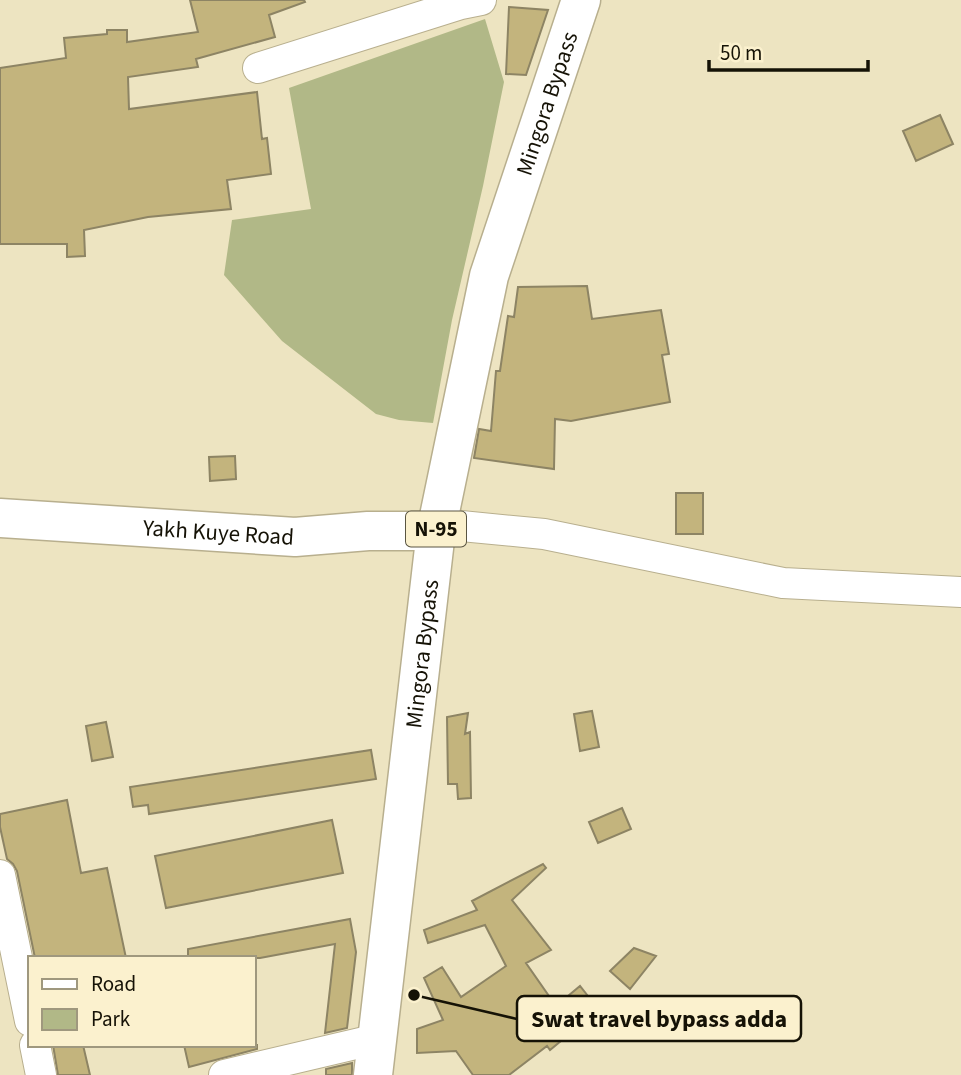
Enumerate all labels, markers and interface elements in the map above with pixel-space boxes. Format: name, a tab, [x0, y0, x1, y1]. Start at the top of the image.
street label: Mingora Bypass	[508, 27, 586, 180]
scale bar	[709, 28, 868, 72]
text: 50 m	[720, 38, 762, 68]
street label: Yakh Kuye Road	[141, 511, 295, 554]
road number: N-95	[406, 512, 466, 546]
street label: Mingora Bypass	[397, 578, 447, 730]
legend	[28, 956, 256, 1047]
text: Road	[91, 969, 136, 999]
callout: Swat travel bypass adda	[517, 996, 801, 1041]
text: Swat travel bypass adda	[531, 1002, 787, 1037]
text: Park	[91, 1004, 131, 1034]

